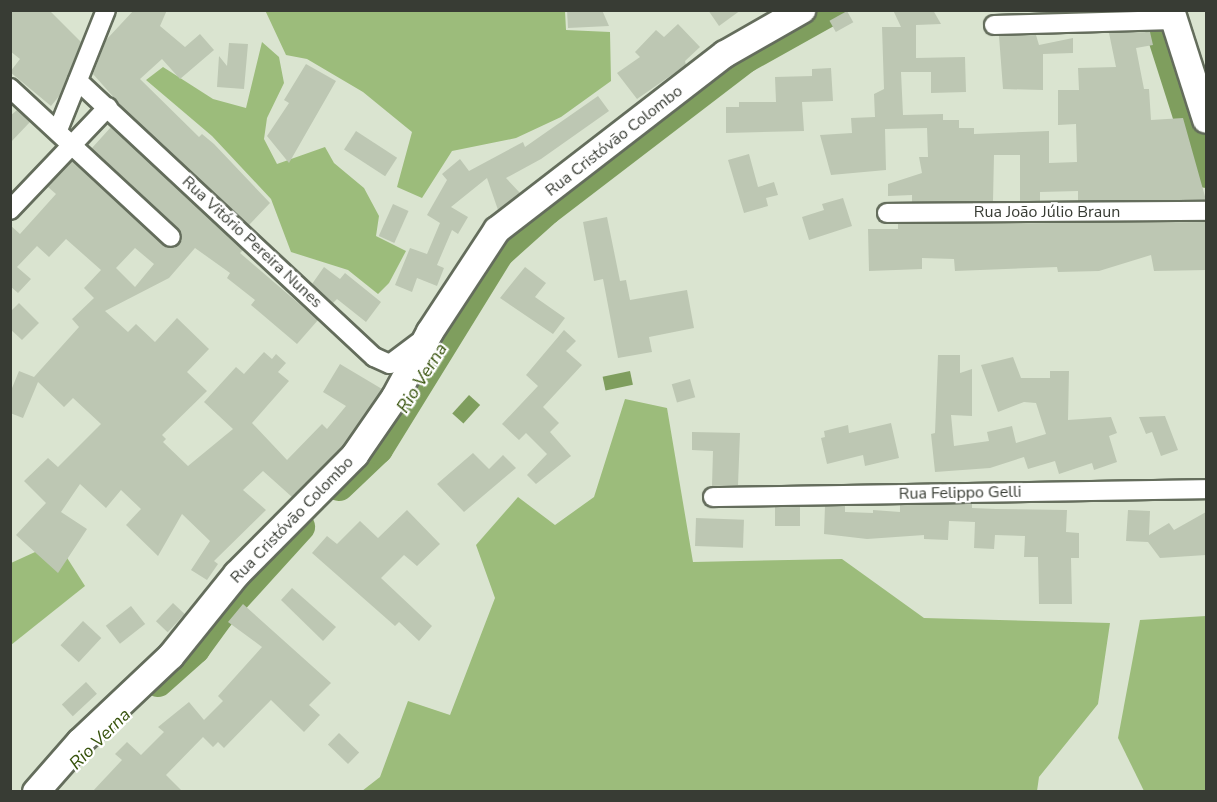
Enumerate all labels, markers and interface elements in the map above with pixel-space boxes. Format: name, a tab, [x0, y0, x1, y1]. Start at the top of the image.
street label: Rua Cristóvão Colombo	[542, 82, 686, 200]
street label: Rua Vitório Pereira Nunes	[178, 172, 326, 312]
street label: Rua João Júlio Braun	[974, 202, 1120, 222]
water label: Rio Verna	[392, 339, 452, 417]
street label: Rua Cristóvão Colombo	[227, 453, 357, 587]
street label: Rua Felippo Gelli	[899, 482, 1021, 504]
water label: Rio Verna	[65, 704, 135, 774]

